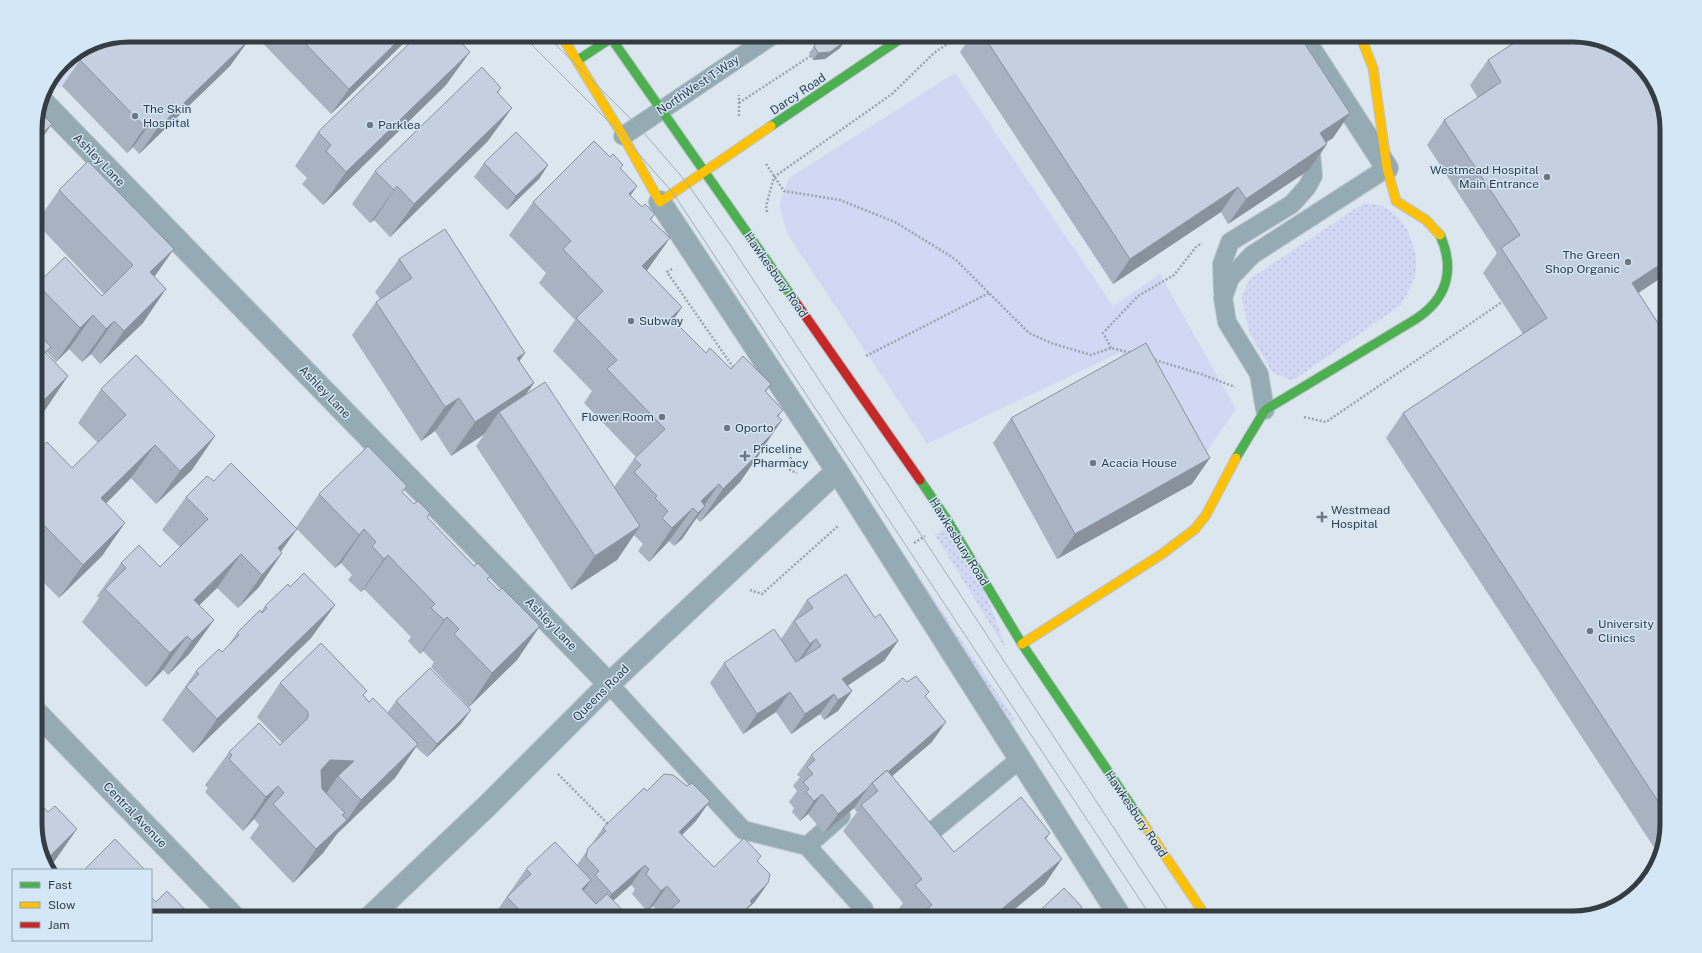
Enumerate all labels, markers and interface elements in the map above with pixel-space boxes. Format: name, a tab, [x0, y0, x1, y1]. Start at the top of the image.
street label: NorthWest T-Way	[654, 52, 742, 118]
street label: Darcy Road	[768, 70, 828, 118]
place label: The Skin Hospital	[143, 102, 192, 130]
marker: The Skin Hospital	[130, 111, 140, 121]
place label: Parklea	[378, 118, 420, 132]
marker: Parklea	[365, 120, 375, 130]
street label: Ashley Lane	[70, 131, 128, 189]
place label: Westmead Hospital Main Entrance	[1430, 163, 1539, 191]
marker: Westmead Hospital Main Entrance	[1542, 172, 1552, 182]
street label: Hawkesbury Road	[741, 230, 811, 320]
place label: The Green Shop Organic	[1545, 248, 1620, 276]
marker: The Green Shop Organic	[1623, 257, 1633, 267]
place label: Subway	[639, 314, 684, 328]
marker: Subway	[626, 316, 636, 326]
street label: Ashley Lane	[296, 363, 354, 421]
place label: Flower Room	[581, 410, 654, 424]
marker: Flower Room	[657, 412, 667, 422]
place label: Oporto	[735, 421, 774, 435]
marker: Oporto	[722, 423, 732, 433]
place label: Priceline Pharmacy	[753, 442, 809, 470]
marker: Priceline Pharmacy	[740, 451, 750, 461]
place label: Acacia House	[1101, 456, 1177, 470]
marker: Acacia House	[1088, 458, 1098, 468]
street label: Hawkesbury Road	[926, 495, 992, 589]
place label: Westmead Hospital	[1331, 503, 1390, 531]
marker: Westmead Hospital	[1316, 511, 1328, 523]
street label: Ashley Lane	[522, 595, 580, 653]
place label: University Clinics	[1598, 617, 1654, 645]
marker: University Clinics	[1585, 626, 1595, 636]
street label: Queens Road	[570, 662, 632, 724]
street label: Hawkesbury Road	[1102, 768, 1170, 860]
street label: Central Avenue	[100, 779, 170, 851]
legend	[12, 869, 152, 941]
text: Fast	[48, 878, 73, 892]
text: Slow	[48, 898, 76, 912]
text: Jam	[48, 918, 70, 932]

